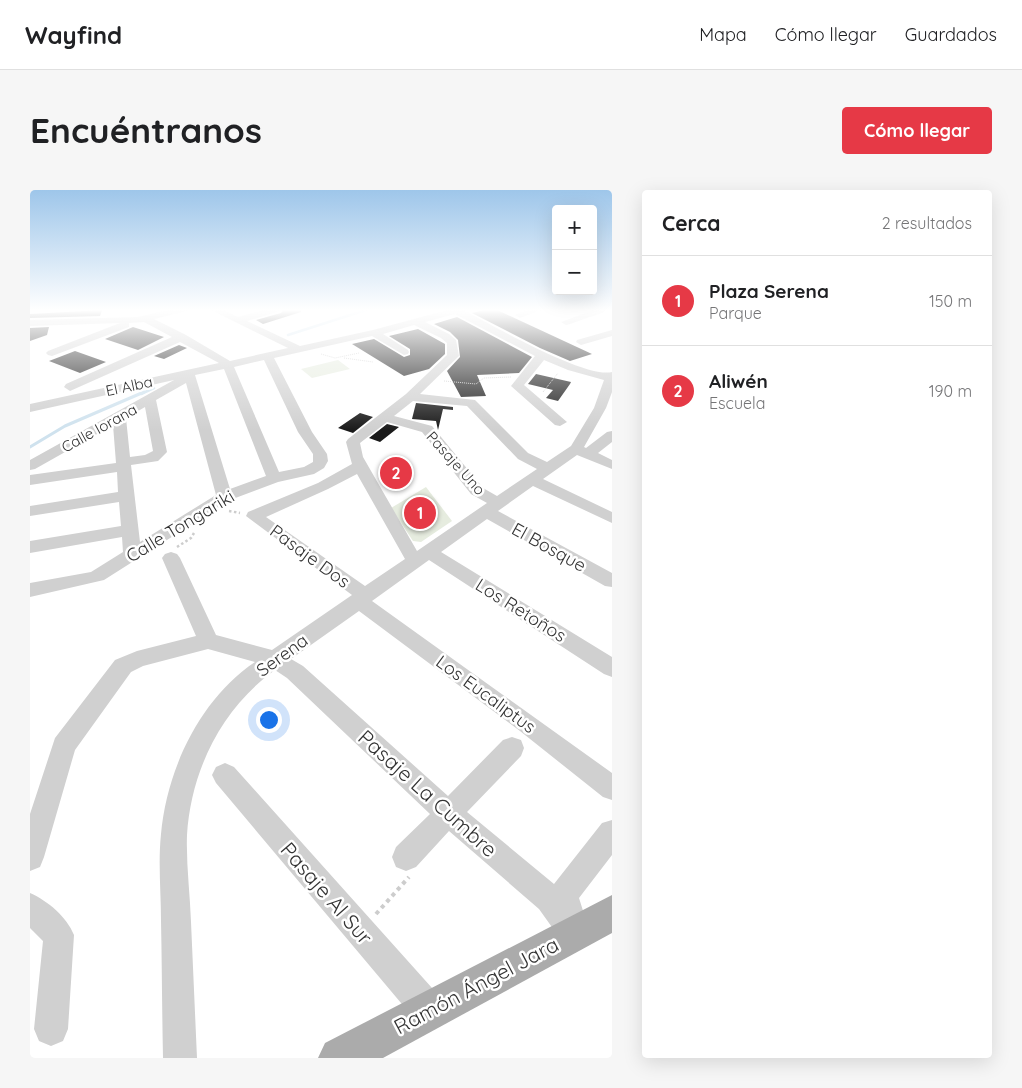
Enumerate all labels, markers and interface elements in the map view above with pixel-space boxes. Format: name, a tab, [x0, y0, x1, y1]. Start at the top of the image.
text: Wayfind	[25, 20, 122, 50]
text: Mapa	[699, 23, 747, 46]
text: Cómo llegar	[775, 23, 877, 46]
text: Guardados	[905, 23, 997, 46]
button: Cómo llegar	[842, 107, 992, 154]
text: Encuéntranos	[30, 108, 262, 152]
map controls	[552, 205, 597, 295]
button: +	[552, 205, 597, 250]
text: Cerca	[662, 210, 720, 236]
text: 2 resultados	[882, 213, 972, 233]
button: −	[552, 250, 597, 295]
text: Plaza Serena	[709, 279, 829, 303]
text: 1	[675, 291, 681, 311]
text: 150 m	[929, 291, 972, 311]
text: Parque	[709, 303, 762, 323]
text: Aliwén	[709, 369, 768, 393]
street label: El Alba	[104, 372, 154, 400]
text: 2	[673, 381, 683, 401]
text: 190 m	[929, 381, 972, 401]
text: Escuela	[709, 393, 765, 413]
street label: Calle Iorana	[58, 399, 140, 457]
street label: Pasaje Uno	[422, 427, 490, 499]
pin: 2	[380, 454, 412, 492]
street label: Calle Tongariki	[122, 485, 238, 567]
pin: 1	[404, 494, 436, 532]
street label: El Bosque	[508, 517, 590, 577]
street label: Pasaje Dos	[265, 519, 355, 593]
street label: Los Retoños	[471, 573, 571, 647]
street label: Serena	[252, 629, 312, 681]
street label: Los Eucaliptus	[432, 650, 540, 738]
your location	[256, 707, 282, 733]
street label: Pasaje La Cumbre	[353, 724, 503, 862]
street label: Pasaje Al Sur	[275, 836, 379, 950]
street label: Ramón Ángel Jara	[389, 931, 563, 1039]

